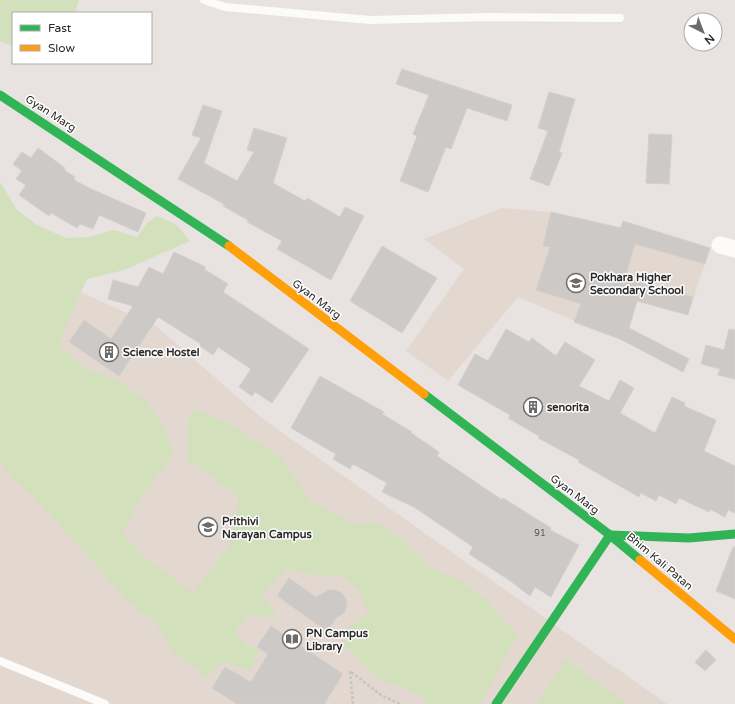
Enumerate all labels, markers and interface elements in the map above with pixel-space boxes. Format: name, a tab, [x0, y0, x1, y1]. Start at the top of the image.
legend	[12, 12, 152, 64]
north arrow	[683, 12, 723, 52]
text: Fast	[48, 21, 72, 35]
text: N	[702, 31, 717, 47]
text: Slow	[48, 41, 75, 55]
street label: Gyan Marg	[23, 92, 79, 135]
place label: Pokhara Higher Secondary School	[590, 271, 684, 298]
school or university icon: Pokhara Higher Secondary School	[565, 272, 587, 294]
street label: Gyan Marg	[290, 277, 344, 322]
building icon: Science Hostel	[98, 341, 120, 363]
place label: Science Hostel	[123, 346, 200, 359]
building icon: senorita	[522, 396, 544, 418]
place label: senorita	[547, 401, 589, 414]
street label: Gyan Marg	[548, 472, 602, 517]
place label: Prithivi Narayan Campus	[222, 515, 312, 542]
school or university icon: Prithivi Narayan Campus	[197, 516, 219, 538]
house number: 91	[534, 528, 546, 539]
street label: Bhim Kali Patan	[624, 530, 695, 593]
place label: PN Campus Library	[306, 627, 369, 654]
library icon: PN Campus Library	[281, 628, 303, 650]

